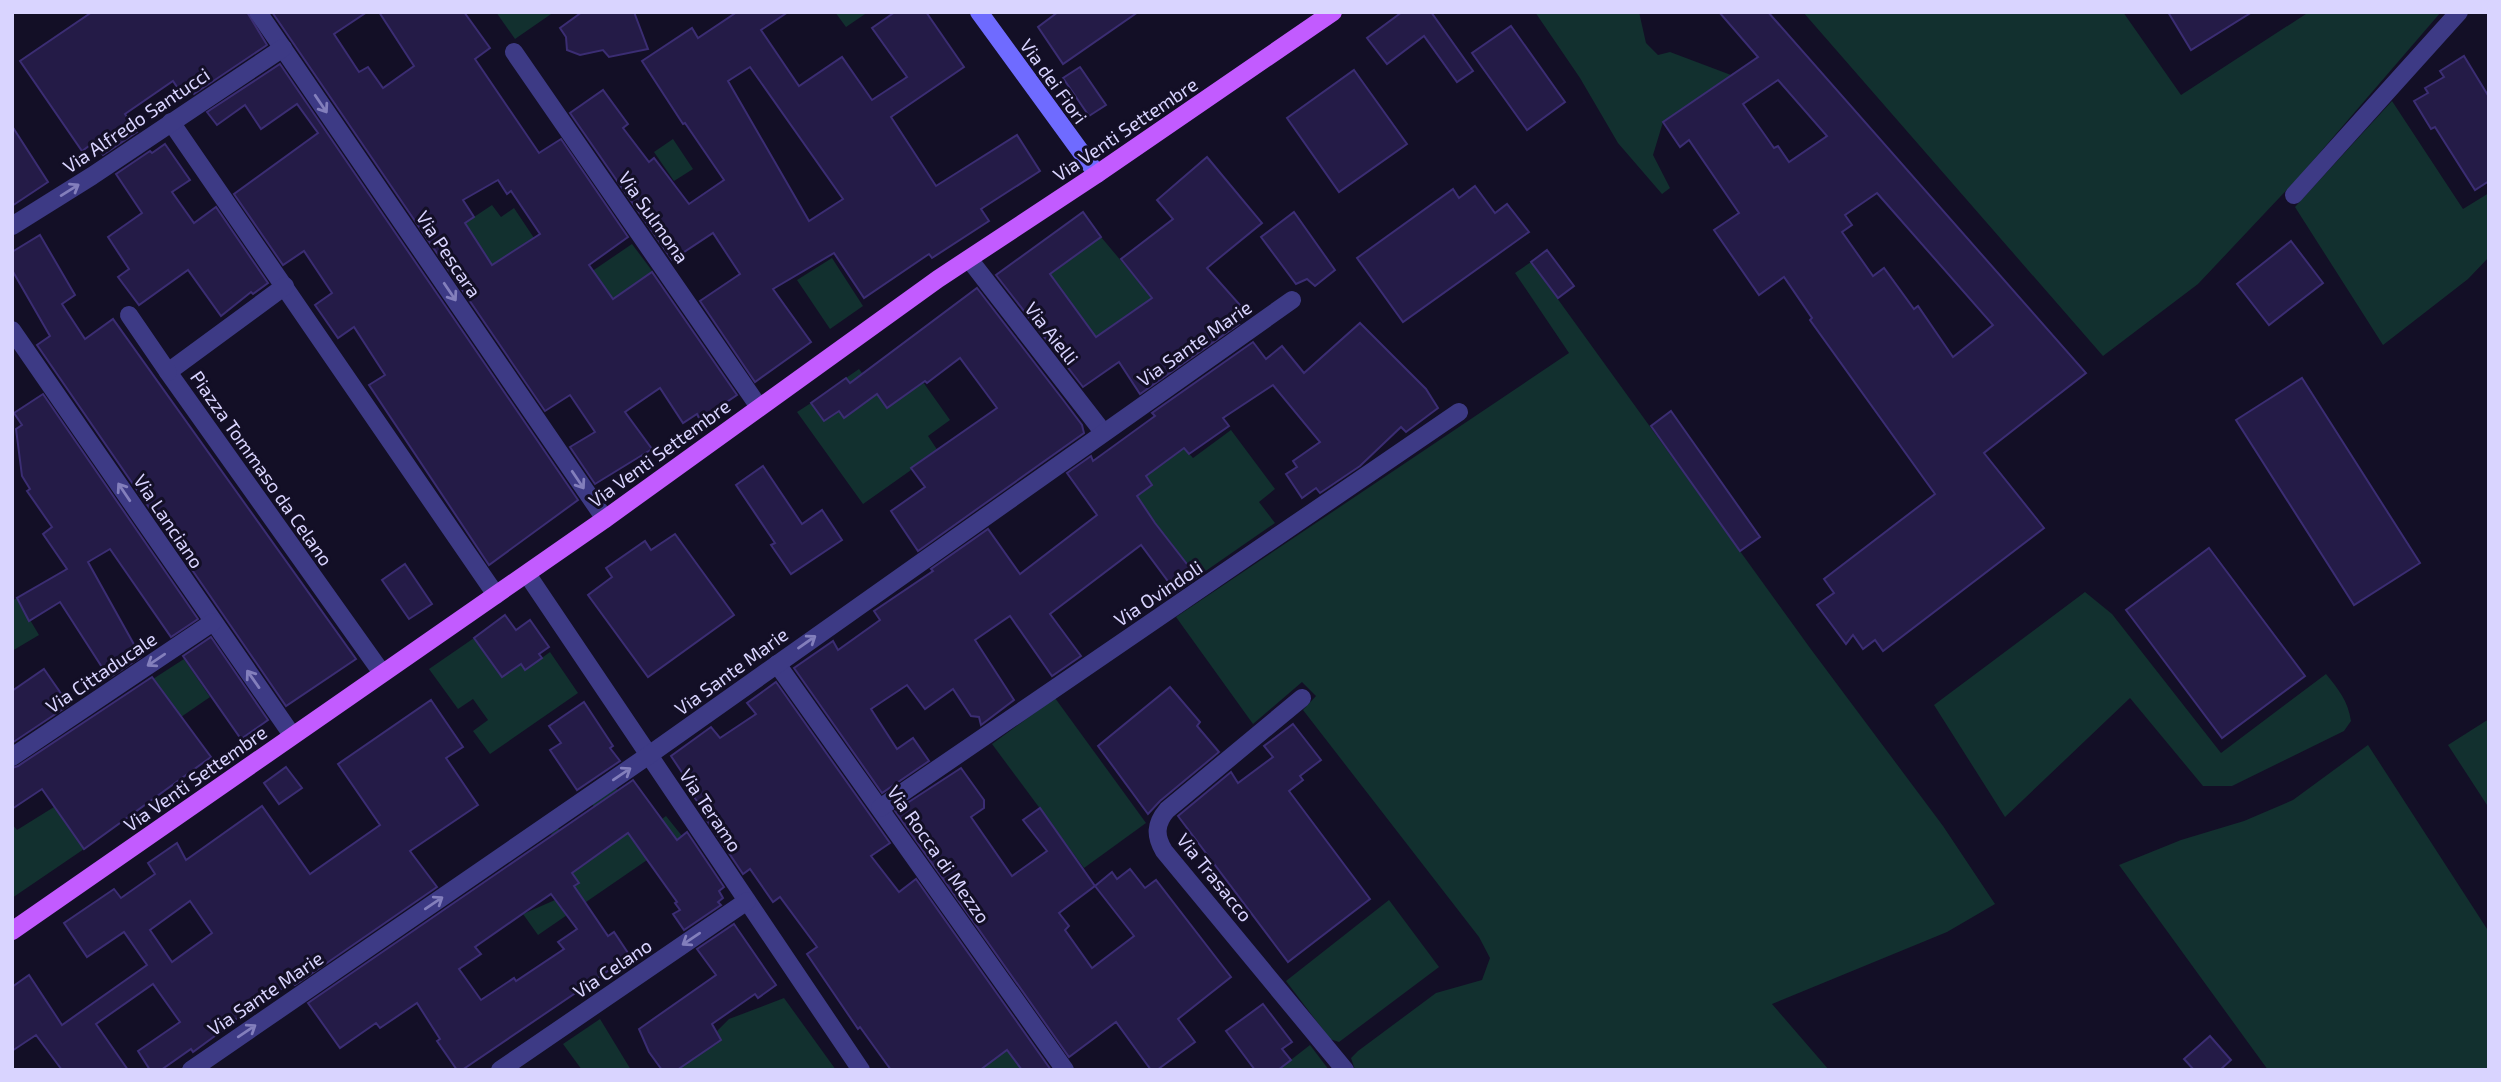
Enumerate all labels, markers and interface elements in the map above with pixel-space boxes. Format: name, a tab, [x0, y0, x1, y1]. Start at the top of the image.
street label: Via dei Fiori	[1016, 34, 1092, 128]
street label: Via Alfredo Santucci	[58, 62, 214, 178]
street label: Via Venti Settembre	[1048, 72, 1202, 186]
one-way arrow	[314, 94, 328, 114]
street label: Via Sulmona	[614, 167, 694, 267]
one-way arrow	[60, 182, 79, 197]
street label: Via Pescara	[412, 206, 486, 302]
one-way arrow	[443, 282, 457, 301]
street label: Via Sante Marie	[1132, 295, 1256, 391]
street label: Via Aielli	[1020, 297, 1084, 369]
street label: Piazza Tommaso da Celano	[186, 366, 338, 570]
street label: Via Venti Settembre	[584, 394, 734, 512]
street label: Via Lanciano	[129, 470, 209, 572]
one-way arrow	[571, 470, 585, 489]
one-way arrow	[117, 483, 131, 502]
street label: Via Ovindoli	[1109, 555, 1207, 631]
street label: Via Sante Marie	[670, 622, 792, 720]
street label: Via Cittaducale	[41, 626, 161, 718]
one-way arrow	[797, 635, 817, 649]
one-way arrow	[147, 653, 166, 667]
one-way arrow	[246, 670, 260, 689]
street label: Via Venti Settembre	[119, 720, 271, 836]
street label: Via Teramo	[675, 764, 747, 856]
one-way arrow	[612, 767, 631, 781]
street label: Via Rocca di Mezzo	[883, 781, 995, 927]
street label: Via Trasacco	[1172, 828, 1258, 926]
one-way arrow	[424, 895, 444, 909]
one-way arrow	[682, 932, 701, 946]
street label: Via Celano	[568, 933, 656, 1003]
street label: Via Sante Marie	[203, 946, 327, 1040]
one-way arrow	[237, 1024, 256, 1038]

